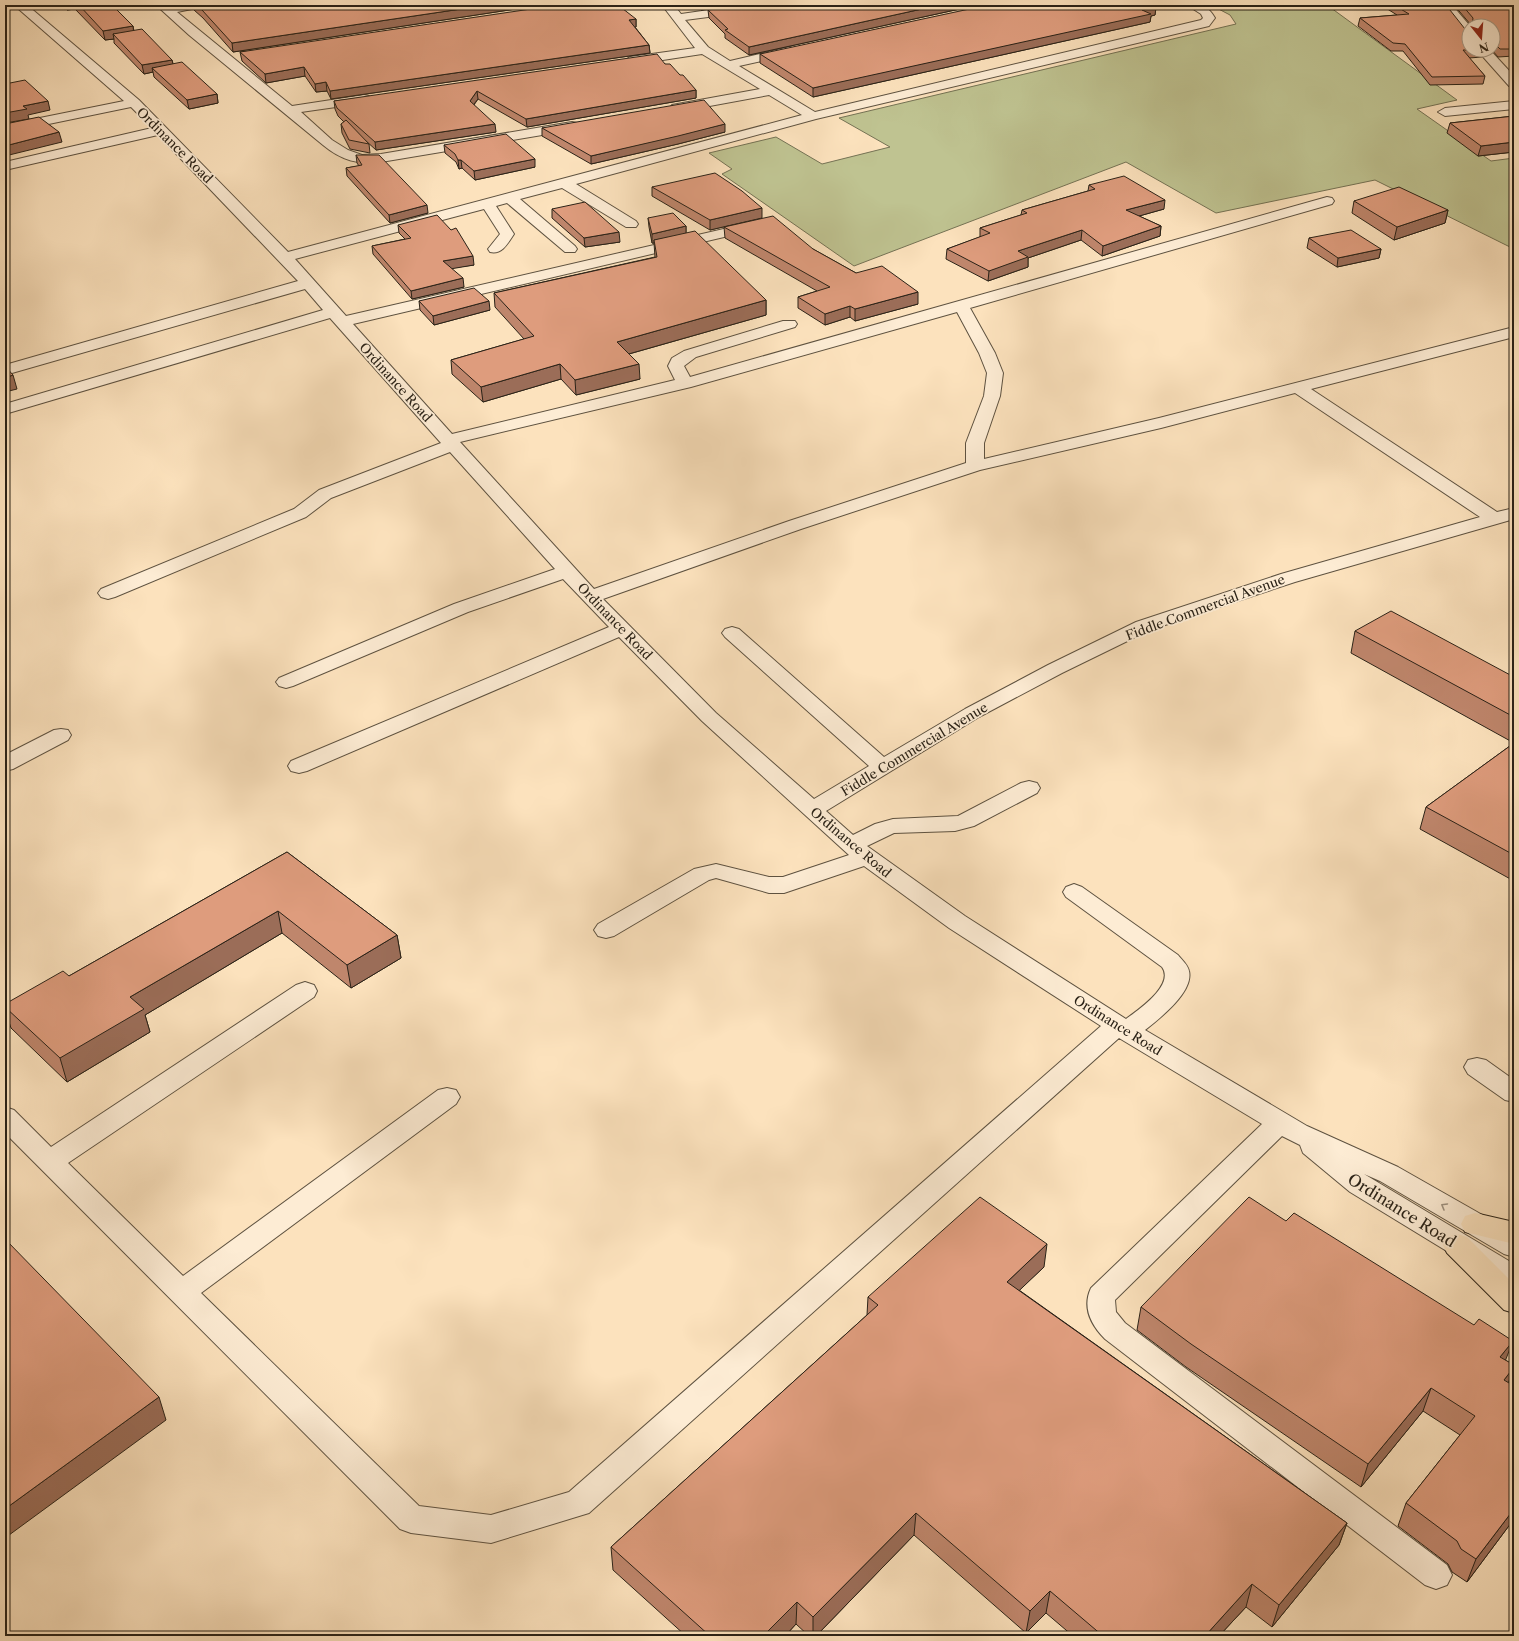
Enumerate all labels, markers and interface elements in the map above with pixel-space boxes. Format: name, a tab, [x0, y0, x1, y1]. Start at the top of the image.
north arrow	[1461, 18, 1501, 58]
text: N	[1477, 39, 1491, 56]
street label: Ordinance Road	[134, 104, 216, 186]
street label: Ordinance Road	[356, 339, 436, 425]
street label: Fiddle Commercial Avenue	[1123, 571, 1287, 643]
street label: Ordinance Road	[574, 579, 656, 663]
street label: Fiddle Commercial Avenue	[838, 699, 990, 799]
street label: Ordinance Road	[807, 803, 895, 881]
street label: Ordinance Road	[1071, 991, 1165, 1059]
street label: Ordinance Road	[1344, 1169, 1460, 1251]
one-way arrow	[1441, 1203, 1448, 1210]

